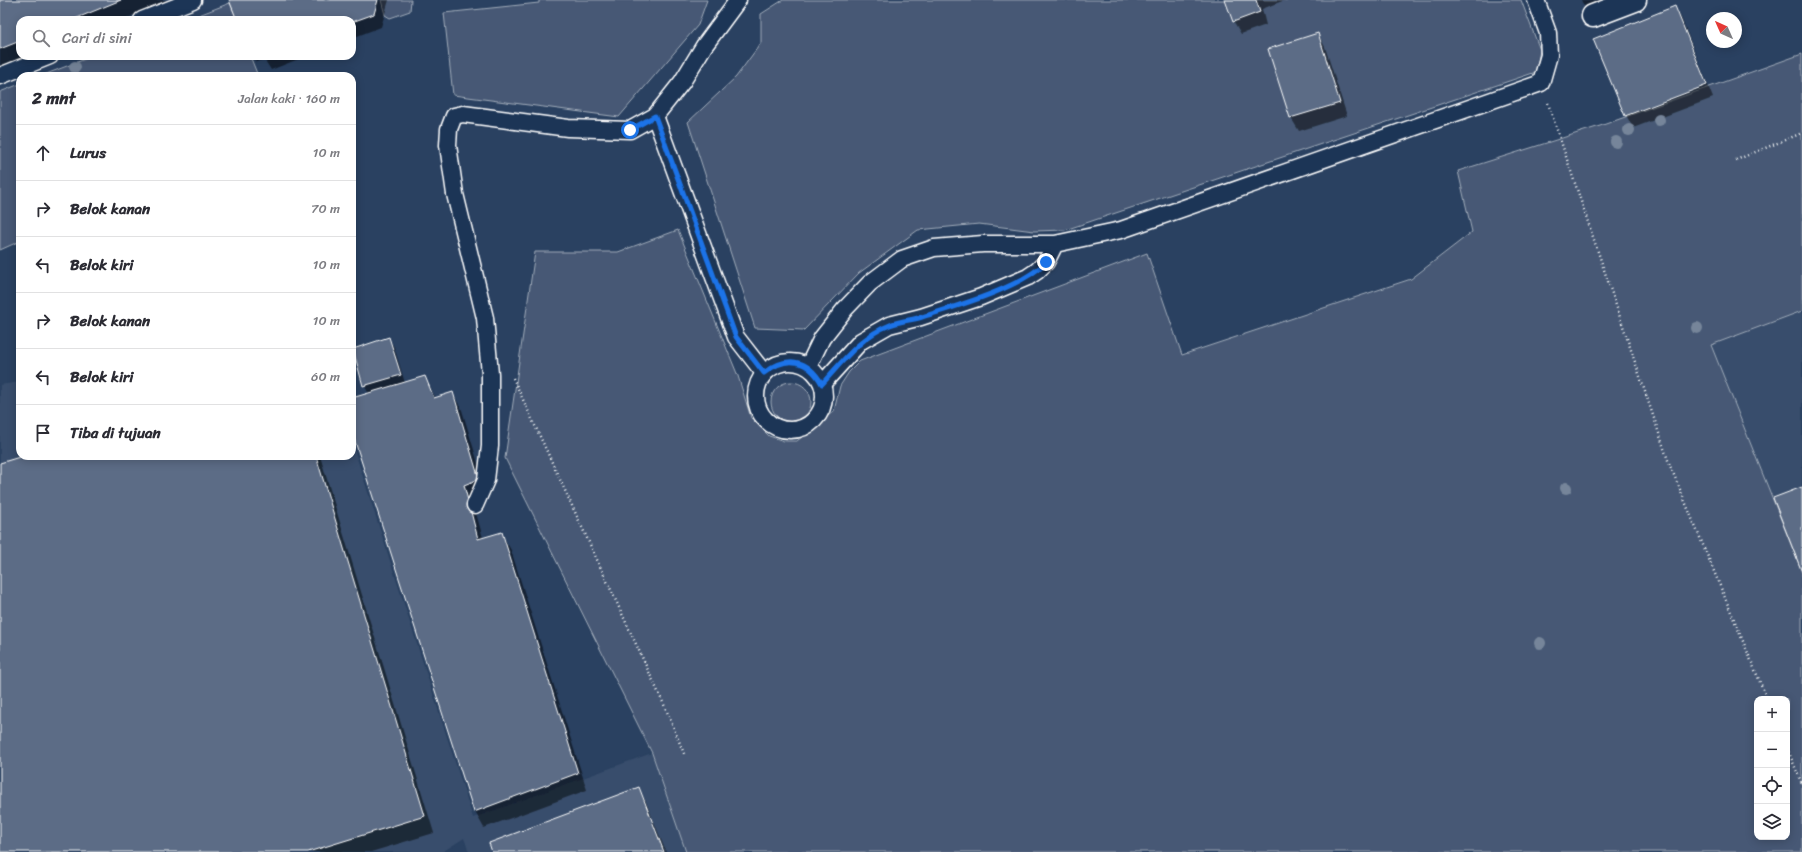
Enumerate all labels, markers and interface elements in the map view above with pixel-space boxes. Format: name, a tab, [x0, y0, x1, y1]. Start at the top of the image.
north arrow	[1706, 12, 1742, 48]
search box	[16, 16, 356, 60]
text: Cari di sini	[62, 25, 132, 51]
icon: search	[30, 27, 52, 49]
text: 2 mnt	[32, 83, 75, 113]
text: Jalan kaki · 160 m	[238, 87, 340, 110]
route start	[621, 121, 639, 139]
text: Lurus	[70, 140, 106, 166]
text: 10 m	[313, 141, 340, 164]
icon: ahead	[32, 142, 54, 164]
text: Belok kanan	[70, 196, 150, 222]
text: 70 m	[311, 197, 340, 220]
icon: right	[32, 198, 54, 220]
text: Belok kiri	[70, 252, 133, 278]
text: 10 m	[313, 253, 340, 276]
route end	[1037, 253, 1055, 271]
icon: left	[32, 254, 54, 276]
text: Belok kanan	[70, 308, 150, 334]
text: 10 m	[313, 309, 340, 332]
icon: right	[32, 310, 54, 332]
text: Belok kiri	[70, 364, 133, 390]
text: 60 m	[311, 365, 340, 388]
icon: left	[32, 366, 54, 388]
text: Tiba di tujuan	[70, 420, 161, 446]
icon: arrive	[32, 422, 54, 444]
map controls	[1754, 696, 1790, 840]
button: +	[1754, 696, 1790, 732]
button: −	[1754, 732, 1790, 768]
button: locate	[1754, 768, 1790, 804]
button: layers	[1754, 804, 1790, 840]

